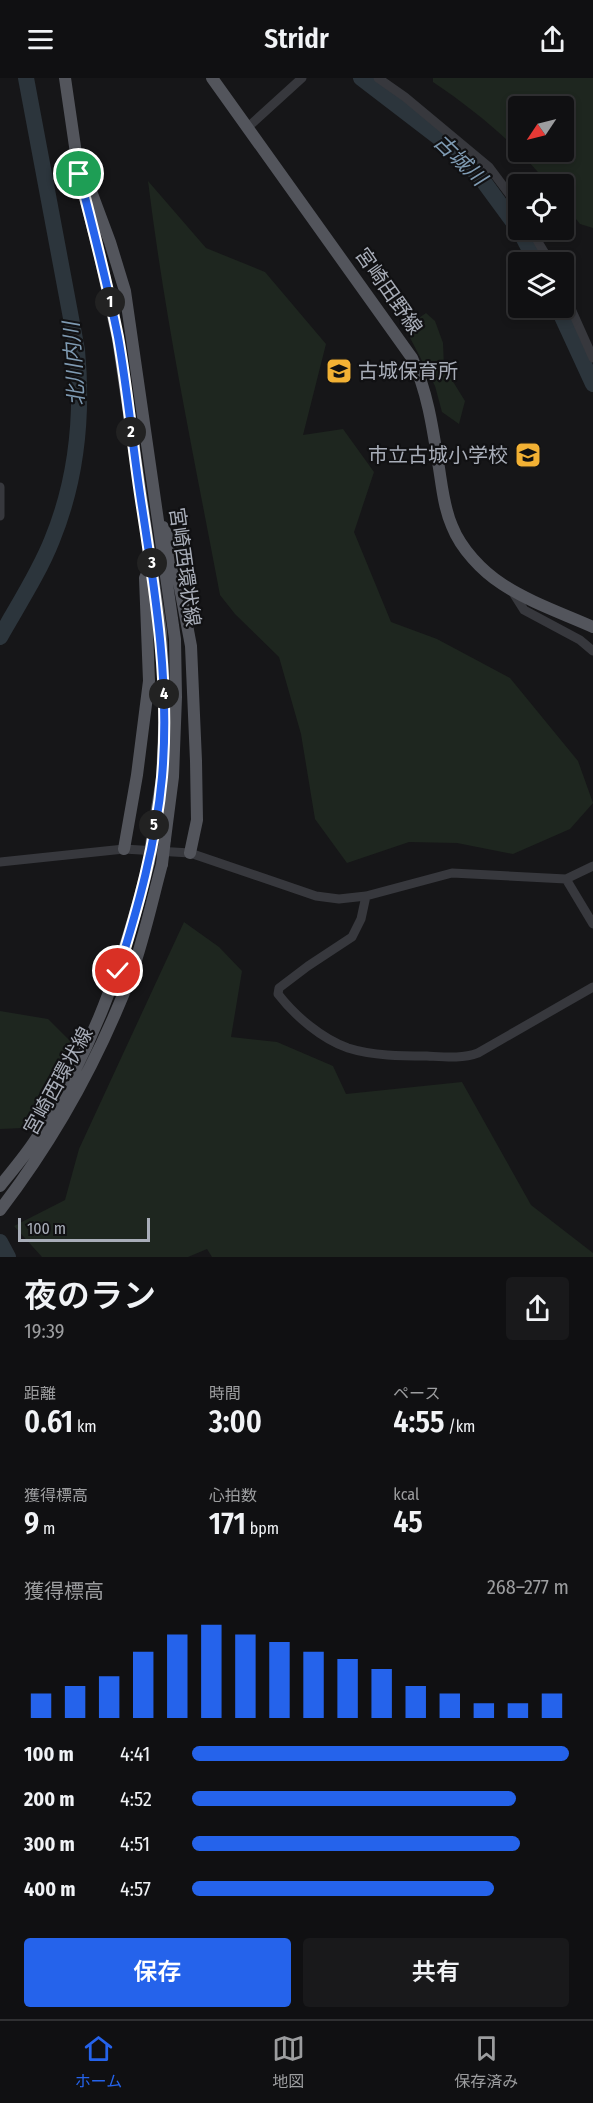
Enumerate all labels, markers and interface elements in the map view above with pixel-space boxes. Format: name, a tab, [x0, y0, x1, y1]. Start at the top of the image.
icon: menu	[24, 23, 57, 56]
text: Stridr	[264, 23, 329, 55]
icon: share	[536, 23, 569, 56]
north arrow	[508, 96, 574, 162]
map controls	[508, 96, 574, 318]
water label: 古城川	[428, 129, 493, 193]
pin	[53, 148, 104, 199]
icon: arrive	[62, 157, 95, 190]
button: locate	[508, 174, 574, 240]
street label: 宮崎田野線	[350, 243, 428, 339]
button: layers	[508, 252, 574, 318]
pin: 1	[95, 287, 125, 317]
text: 1	[107, 292, 113, 311]
water label: 北川内川	[58, 319, 90, 407]
school or university icon: 古城保育所	[324, 356, 354, 386]
place label: 古城保育所	[358, 359, 458, 383]
pin: 2	[116, 417, 146, 447]
text: 2	[127, 422, 135, 441]
school or university icon: 市立古城小学校	[513, 440, 543, 470]
place label: 市立古城小学校	[368, 443, 508, 467]
street label: 宮崎西環状線	[165, 506, 205, 628]
pin: 3	[137, 548, 167, 578]
text: 3	[148, 553, 156, 572]
pin: 4	[149, 679, 179, 709]
text: 4	[160, 684, 168, 703]
pin: 5	[139, 810, 169, 840]
text: 5	[150, 815, 158, 834]
pin	[92, 945, 143, 996]
icon: check	[101, 954, 134, 987]
street label: 宮崎西環状線	[18, 1023, 98, 1139]
scale bar	[18, 1215, 150, 1242]
text: 100 m	[27, 1219, 66, 1238]
text: 夜のラン	[24, 1276, 156, 1316]
button: share	[506, 1277, 569, 1340]
text: 19:39	[24, 1319, 64, 1343]
text: 距離	[24, 1384, 56, 1403]
text: 時間	[209, 1384, 241, 1403]
text: ペース	[393, 1384, 441, 1403]
text: 0.61	[24, 1404, 73, 1440]
text: 3:00	[209, 1404, 262, 1440]
text: 4:55	[393, 1404, 444, 1440]
text: km	[73, 1417, 97, 1436]
text: /km	[444, 1417, 475, 1436]
text: kcal	[393, 1485, 419, 1504]
text: 獲得標高	[24, 1486, 88, 1505]
text: 心拍数	[209, 1486, 257, 1505]
text: 45	[393, 1504, 423, 1540]
text: 9	[24, 1506, 39, 1542]
text: 171	[209, 1506, 246, 1542]
text: m	[39, 1519, 55, 1538]
text: bpm	[246, 1519, 279, 1538]
text: 268–277 m	[487, 1575, 569, 1599]
text: 獲得標高	[24, 1579, 104, 1603]
text: 100 m	[24, 1742, 74, 1766]
text: 4:41	[120, 1742, 150, 1766]
text: 200 m	[24, 1787, 75, 1811]
text: 4:52	[120, 1787, 152, 1811]
text: 300 m	[24, 1832, 75, 1856]
text: 4:51	[120, 1832, 150, 1856]
text: 400 m	[24, 1877, 76, 1901]
text: 4:57	[120, 1877, 151, 1901]
button: 保存	[24, 1938, 291, 2007]
button: 共有	[303, 1938, 569, 2007]
tab: ホーム	[75, 2032, 122, 2092]
tab: 地図	[272, 2032, 305, 2092]
tab: 保存済み	[454, 2032, 518, 2092]

